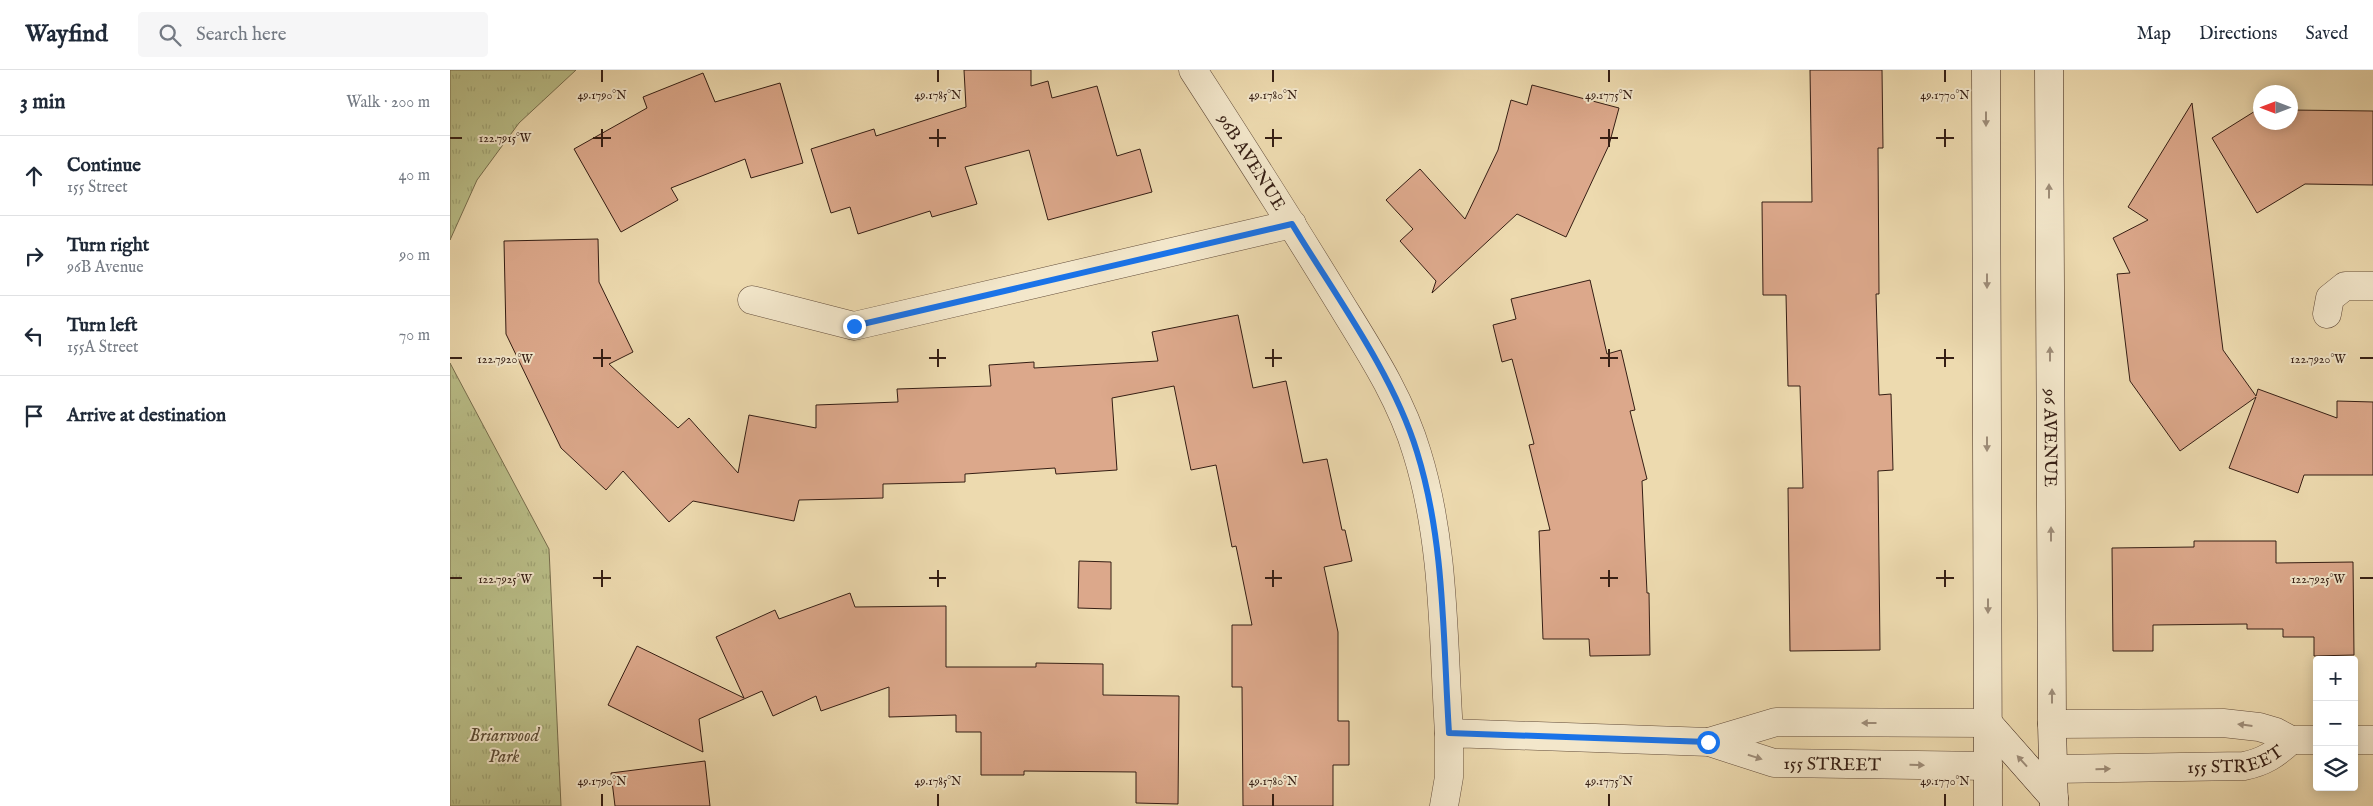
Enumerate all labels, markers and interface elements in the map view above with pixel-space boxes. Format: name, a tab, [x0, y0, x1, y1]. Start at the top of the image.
search box	[138, 12, 488, 57]
text: Wayfind	[25, 19, 108, 50]
icon: search	[156, 21, 184, 49]
text: Search here	[196, 23, 286, 47]
text: Map	[2137, 23, 2171, 46]
text: Directions	[2199, 23, 2277, 46]
text: Saved	[2305, 23, 2348, 46]
north arrow	[2253, 85, 2298, 130]
text: 49.1790°N	[577, 88, 627, 103]
text: 49.1785°N	[914, 88, 962, 103]
text: 49.1780°N	[1249, 88, 1298, 103]
text: 49.1775°N	[1585, 88, 1634, 103]
text: 49.1770°N	[1920, 88, 1970, 103]
text: 3 min	[20, 89, 65, 116]
text: Walk · 200 m	[346, 93, 430, 113]
street label: 96B AVENUE	[1211, 109, 1290, 215]
one-way arrow	[1982, 111, 1990, 127]
text: 122.7915°W	[479, 131, 532, 146]
text: Continue	[67, 154, 141, 178]
icon: ahead	[20, 162, 48, 190]
text: 40 m	[398, 166, 430, 186]
text: 155 Street	[67, 178, 128, 198]
one-way arrow	[2045, 183, 2053, 199]
text: Turn right	[67, 234, 149, 258]
icon: right	[20, 242, 48, 270]
text: 90 m	[399, 246, 430, 266]
text: 96B Avenue	[67, 258, 144, 278]
one-way arrow	[1983, 273, 1991, 289]
text: Turn left	[67, 314, 138, 338]
route end	[843, 315, 866, 338]
icon: left	[20, 322, 48, 350]
text: 70 m	[399, 326, 430, 346]
text: 155A Street	[67, 338, 139, 358]
one-way arrow	[2046, 346, 2054, 362]
text: 122.7920°W	[477, 352, 533, 367]
text: 122.7920°W	[2290, 352, 2346, 367]
street label: 96 AVENUE	[2037, 388, 2061, 487]
icon: arrive	[20, 402, 48, 430]
text: Arrive at destination	[67, 404, 226, 428]
one-way arrow	[1983, 436, 1991, 452]
one-way arrow	[2047, 526, 2055, 542]
text: 122.7925°W	[478, 572, 532, 587]
text: 122.7925°W	[2291, 572, 2345, 587]
one-way arrow	[1984, 598, 1992, 614]
map controls	[2313, 656, 2358, 791]
button: +	[2313, 656, 2358, 701]
one-way arrow	[2048, 688, 2056, 704]
button: −	[2313, 701, 2358, 746]
one-way arrow	[1861, 718, 1877, 726]
one-way arrow	[2237, 721, 2253, 729]
park label: Briarwood Park	[469, 725, 541, 769]
route start	[1697, 731, 1720, 754]
street label: 155 STREET	[2187, 741, 2288, 780]
button: layers	[2313, 746, 2358, 791]
one-way arrow	[1748, 753, 1763, 761]
street label: 155 STREET	[1783, 753, 1881, 777]
one-way arrow	[2016, 756, 2028, 768]
one-way arrow	[1909, 761, 1925, 769]
one-way arrow	[2095, 765, 2111, 773]
text: 49.1790°N	[577, 774, 627, 789]
text: 49.1785°N	[914, 774, 962, 789]
text: 49.1780°N	[1249, 774, 1298, 789]
text: 49.1775°N	[1585, 774, 1634, 789]
text: 49.1770°N	[1920, 774, 1970, 789]

